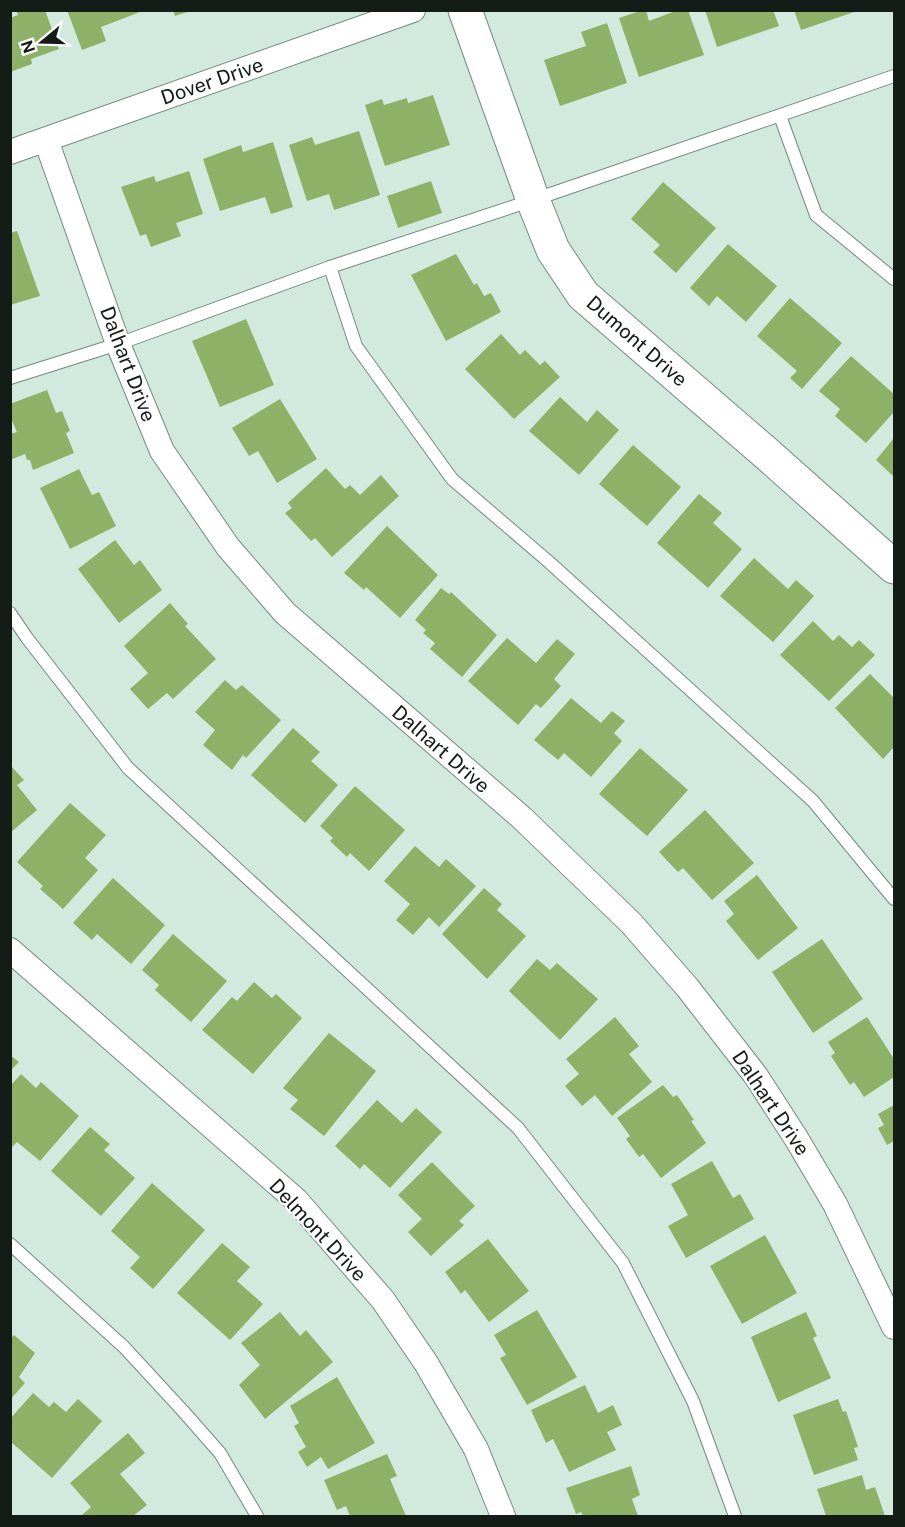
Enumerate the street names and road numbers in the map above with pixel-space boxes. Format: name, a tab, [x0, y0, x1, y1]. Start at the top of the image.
street label: Dover Drive	[158, 52, 266, 110]
street label: Dumont Drive	[582, 291, 692, 391]
street label: Dalhart Drive	[95, 303, 161, 425]
street label: Dalhart Drive	[387, 700, 495, 798]
street label: Dalhart Drive	[727, 1046, 815, 1160]
street label: Delmont Drive	[264, 1174, 372, 1286]

